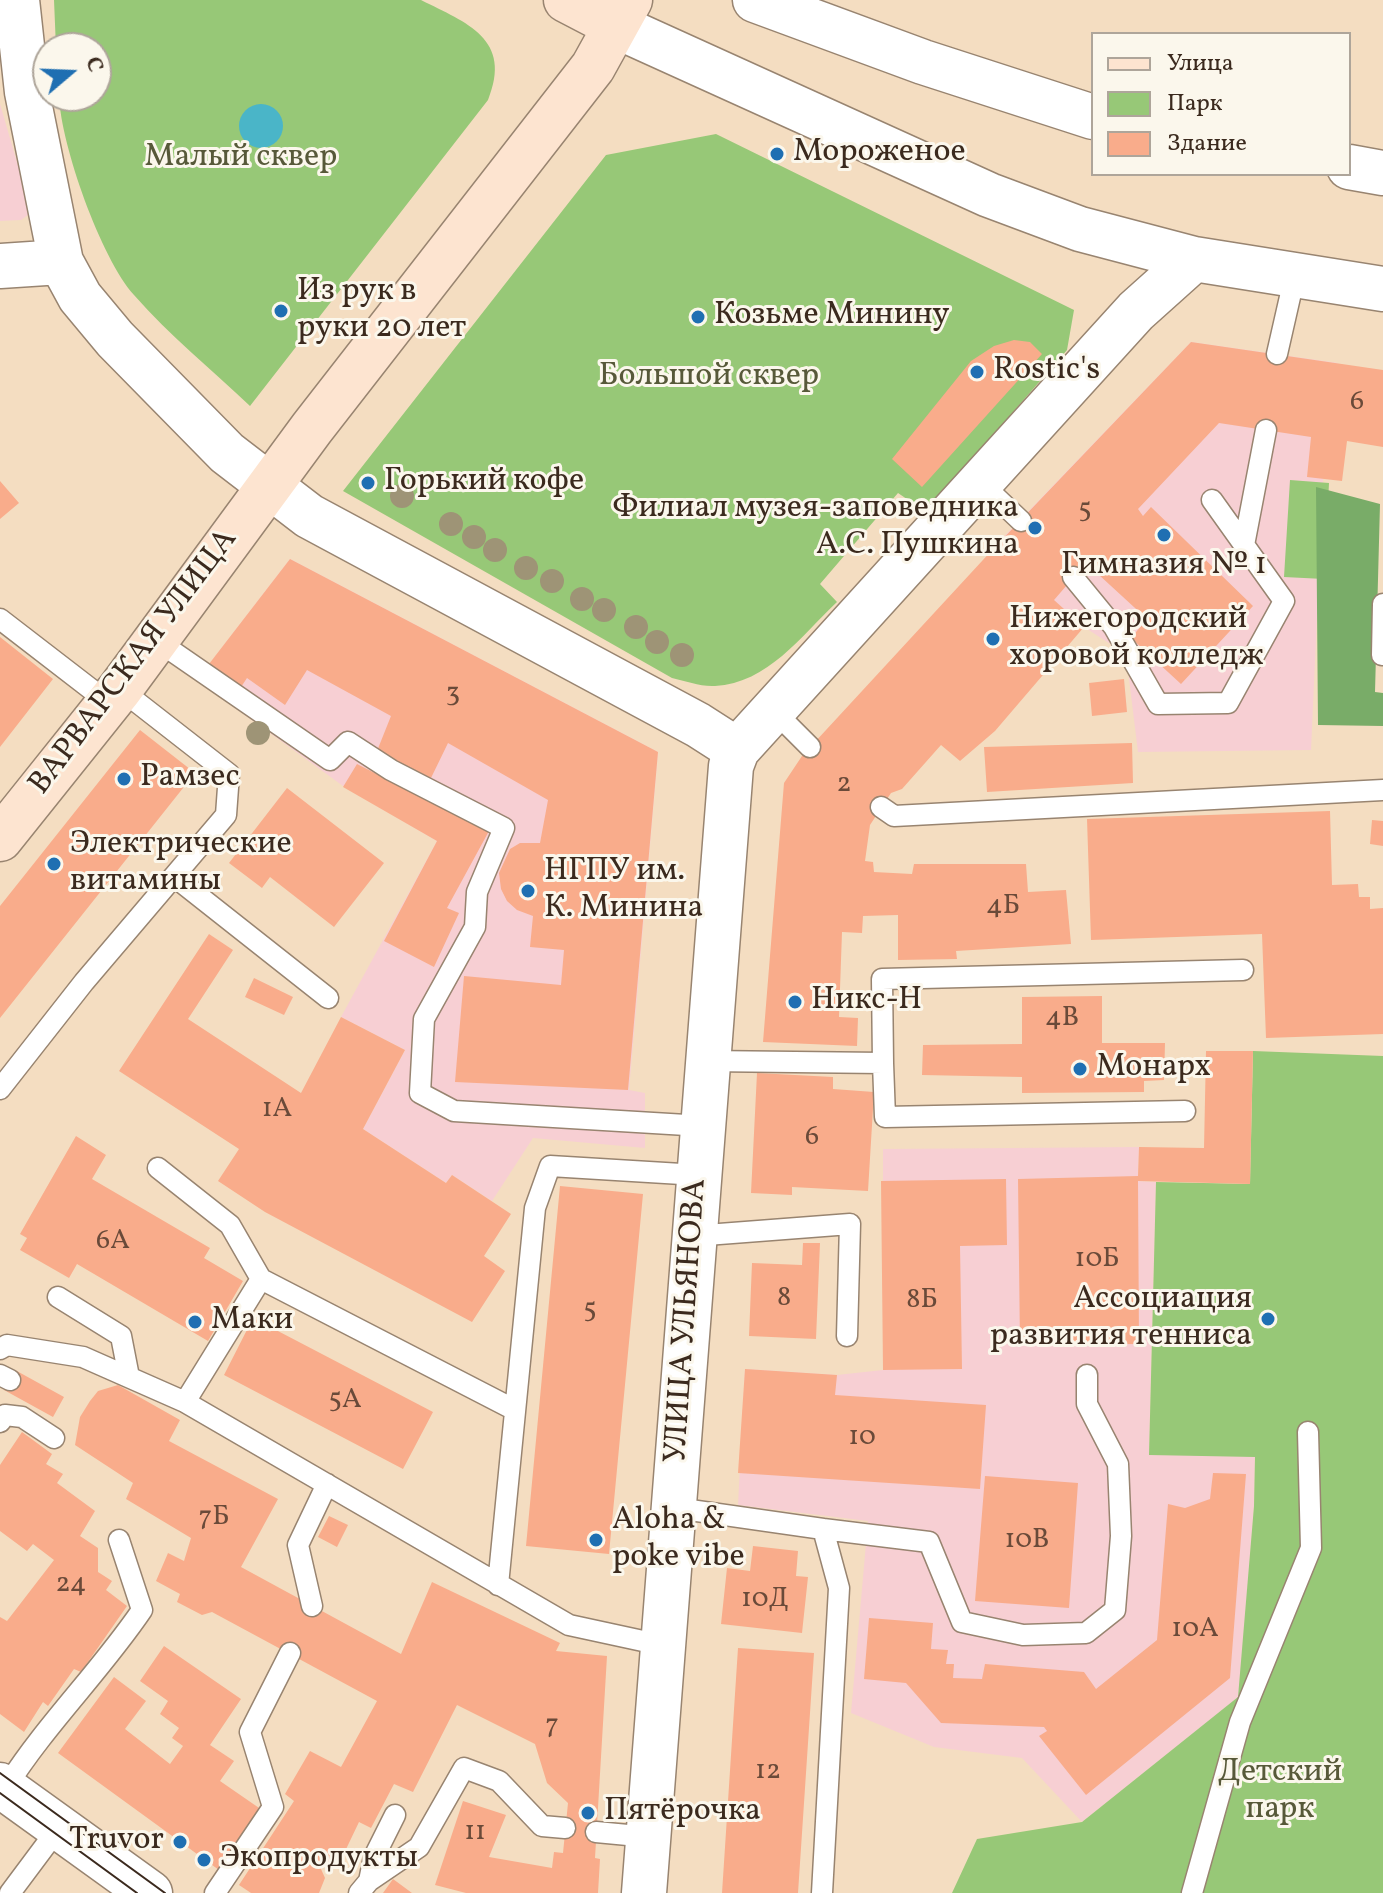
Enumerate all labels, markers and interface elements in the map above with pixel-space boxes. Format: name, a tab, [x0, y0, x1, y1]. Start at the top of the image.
north arrow	[32, 32, 112, 112]
legend	[1091, 32, 1351, 176]
text: Улица	[1167, 47, 1234, 81]
text: С	[76, 53, 110, 76]
text: Парк	[1167, 87, 1223, 121]
text: Здание	[1167, 127, 1247, 161]
place label: Мороженое	[793, 135, 966, 173]
park label: Малый сквер	[145, 140, 337, 178]
marker: Мороженое	[768, 145, 786, 163]
place label: Из рук в руки 20 лет	[297, 274, 466, 349]
place label: Козьме Минину	[714, 298, 950, 336]
marker: Из рук в руки 20 лет	[272, 302, 290, 320]
marker: Козьме Минину	[689, 308, 707, 326]
place label: Rostic's	[993, 353, 1100, 391]
park label: Большой сквер	[599, 359, 819, 397]
marker: Rostic's	[968, 363, 986, 381]
house number: 6	[1350, 387, 1364, 421]
place label: Горький кофе	[384, 464, 584, 502]
marker: Горький кофе	[359, 474, 377, 492]
place label: Филиал музея-заповедника А.С. Пушкина	[612, 491, 1019, 566]
house number: 5	[1078, 495, 1092, 529]
marker: Филиал музея-заповедника А.С. Пушкина	[1026, 519, 1044, 537]
street label: ВАРВАРСКАЯ УЛИЦА	[22, 522, 248, 804]
marker: Гимназия № 1	[1155, 526, 1173, 544]
place label: Гимназия № 1	[1061, 548, 1267, 586]
place label: Нижегородский хоровой колледж	[1009, 602, 1264, 677]
marker: Нижегородский хоровой колледж	[984, 630, 1002, 648]
house number: 3	[446, 679, 460, 713]
place label: Рамзес	[140, 760, 240, 798]
house number: 2	[836, 769, 852, 803]
marker: Рамзес	[115, 770, 133, 788]
place label: Электрические витамины	[70, 827, 292, 902]
place label: НГПУ им. К. Минина	[544, 854, 703, 929]
marker: Электрические витамины	[45, 855, 63, 873]
marker: НГПУ им. К. Минина	[519, 882, 537, 900]
house number: 4Б	[986, 891, 1020, 925]
place label: Никс-Н	[811, 983, 922, 1021]
marker: Никс-Н	[786, 993, 804, 1011]
house number: 4В	[1045, 1003, 1079, 1037]
place label: Монарх	[1096, 1050, 1211, 1088]
marker: Монарх	[1071, 1060, 1089, 1078]
house number: 1А	[262, 1094, 292, 1128]
house number: 6	[805, 1122, 819, 1156]
street label: УЛИЦА УЛЬЯНОВА	[659, 1178, 717, 1464]
house number: 6А	[96, 1226, 130, 1260]
house number: 10Б	[1075, 1244, 1119, 1278]
place label: Ассоциация развития тенниса	[990, 1282, 1252, 1357]
house number: 8	[777, 1283, 791, 1317]
house number: 8Б	[906, 1285, 938, 1319]
house number: 5	[583, 1295, 597, 1329]
place label: Маки	[211, 1303, 293, 1341]
marker: Ассоциация развития тенниса	[1259, 1310, 1277, 1328]
marker: Маки	[186, 1313, 204, 1331]
house number: 5А	[328, 1385, 362, 1419]
house number: 10	[848, 1422, 876, 1456]
house number: 7Б	[199, 1502, 229, 1536]
place label: Aloha & poke vibe	[612, 1503, 745, 1578]
house number: 10В	[1004, 1525, 1050, 1559]
marker: Aloha & poke vibe	[587, 1531, 605, 1549]
house number: 24	[56, 1569, 86, 1603]
house number: 10Д	[741, 1584, 789, 1618]
house number: 10А	[1171, 1614, 1219, 1648]
house number: 7	[545, 1710, 559, 1744]
park label: Детский парк	[1218, 1755, 1342, 1830]
house number: 12	[755, 1756, 781, 1790]
place label: Пятёрочка	[604, 1794, 761, 1832]
marker: Пятёрочка	[579, 1804, 597, 1822]
house number: 11	[464, 1817, 486, 1851]
place label: Truvor	[69, 1823, 164, 1861]
marker: Truvor	[171, 1833, 189, 1851]
place label: Экопродукты	[220, 1841, 418, 1879]
marker: Экопродукты	[195, 1851, 213, 1869]

